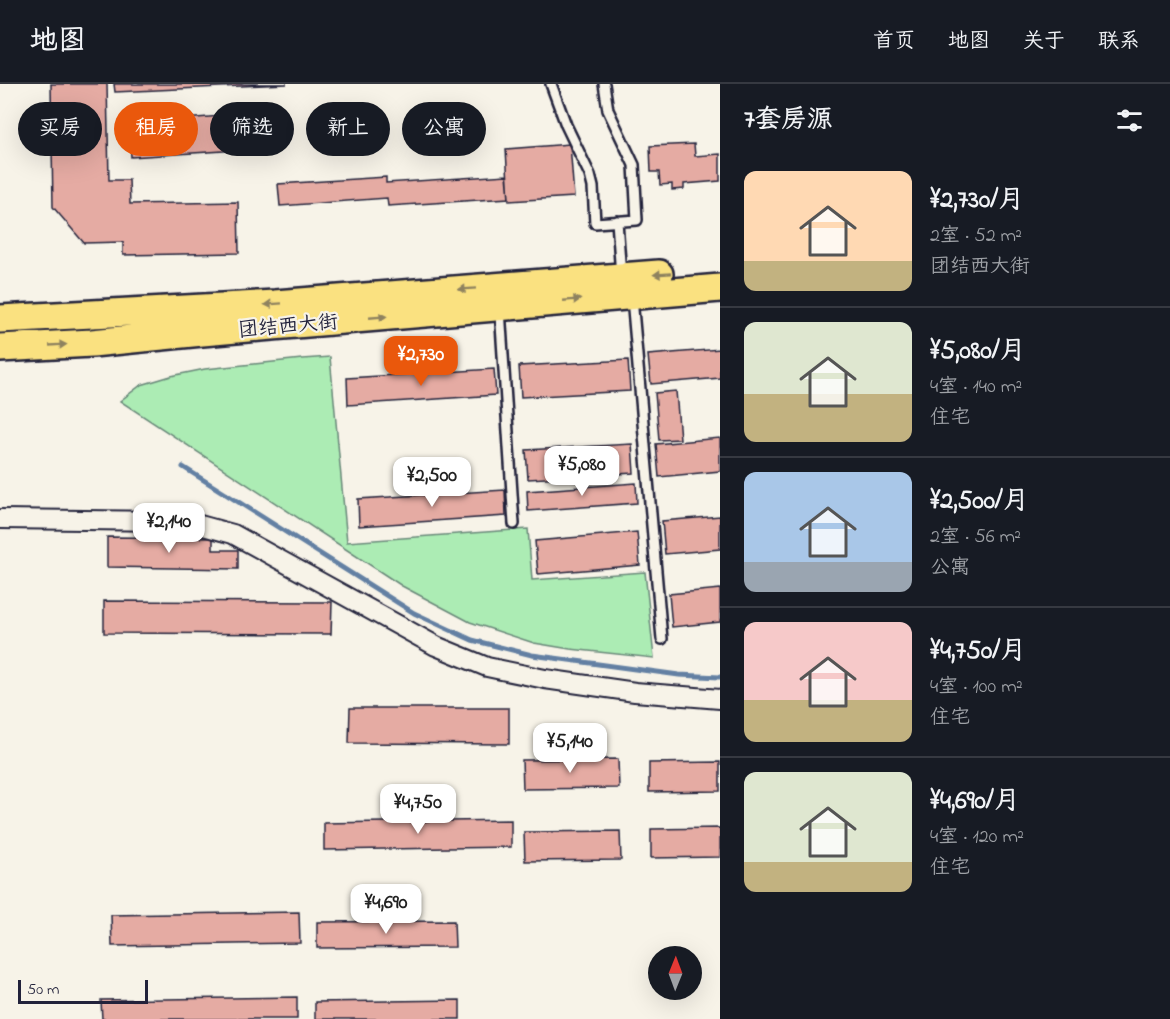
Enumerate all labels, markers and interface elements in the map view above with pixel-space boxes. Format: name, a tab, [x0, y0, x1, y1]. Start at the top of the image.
text: 地图	[30, 22, 86, 63]
text: 首页	[873, 27, 915, 57]
text: 地图	[948, 27, 990, 57]
text: 关于	[1023, 27, 1065, 57]
text: 联系	[1098, 27, 1140, 57]
chip: 买房	[18, 102, 102, 156]
chip: 租房	[114, 102, 198, 156]
chip: 筛选	[210, 102, 294, 156]
chip: 新上	[306, 102, 390, 156]
chip: 公寓	[402, 102, 486, 156]
text: 7套房源	[744, 102, 833, 140]
icon: filters	[1113, 104, 1146, 137]
text: ¥2,730/月	[930, 182, 1024, 220]
icon: home	[792, 195, 864, 267]
text: 2室 · 52 m²	[930, 222, 1022, 251]
text: 团结西大街	[930, 253, 1030, 282]
one-way arrow	[652, 269, 671, 279]
one-way arrow	[458, 284, 477, 294]
one-way arrow	[563, 296, 582, 305]
one-way arrow	[263, 299, 282, 309]
street label: 团结西大街	[237, 309, 339, 346]
one-way arrow	[369, 312, 388, 322]
text: ¥5,080/月	[930, 333, 1026, 371]
pin: ¥2,730	[372, 336, 470, 387]
one-way arrow	[49, 340, 68, 350]
text: ¥2,730	[398, 341, 444, 370]
icon: home	[792, 346, 864, 418]
text: 4室 · 140 m²	[930, 373, 1022, 402]
text: 住宅	[930, 404, 970, 433]
pin: ¥5,080	[533, 446, 631, 497]
text: ¥5,080	[558, 451, 606, 480]
pin: ¥2,500	[383, 457, 481, 508]
text: ¥2,500	[407, 462, 457, 491]
text: ¥2,500/月	[930, 483, 1029, 521]
icon: home	[792, 496, 864, 568]
pin: ¥2,140	[120, 503, 218, 554]
text: ¥2,140	[147, 508, 191, 537]
text: 2室 · 56 m²	[930, 523, 1021, 552]
text: 公寓	[930, 554, 970, 583]
text: ¥4,750/月	[930, 633, 1026, 671]
icon: home	[792, 646, 864, 718]
text: 4室 · 100 m²	[930, 673, 1023, 702]
text: 住宅	[930, 704, 970, 733]
pin: ¥5,140	[521, 723, 619, 774]
text: ¥5,140	[547, 728, 593, 757]
text: ¥4,690/月	[930, 783, 1020, 821]
pin: ¥4,750	[369, 784, 467, 835]
text: ¥4,750	[394, 789, 442, 818]
icon: home	[792, 796, 864, 868]
text: 4室 · 120 m²	[930, 823, 1024, 852]
text: 住宅	[930, 854, 970, 883]
pin: ¥4,690	[337, 884, 435, 935]
text: ¥4,690	[365, 889, 407, 918]
north arrow	[648, 946, 702, 1000]
map controls	[648, 946, 702, 1000]
scale bar	[18, 977, 148, 1004]
text: 50 m	[27, 978, 59, 1002]

